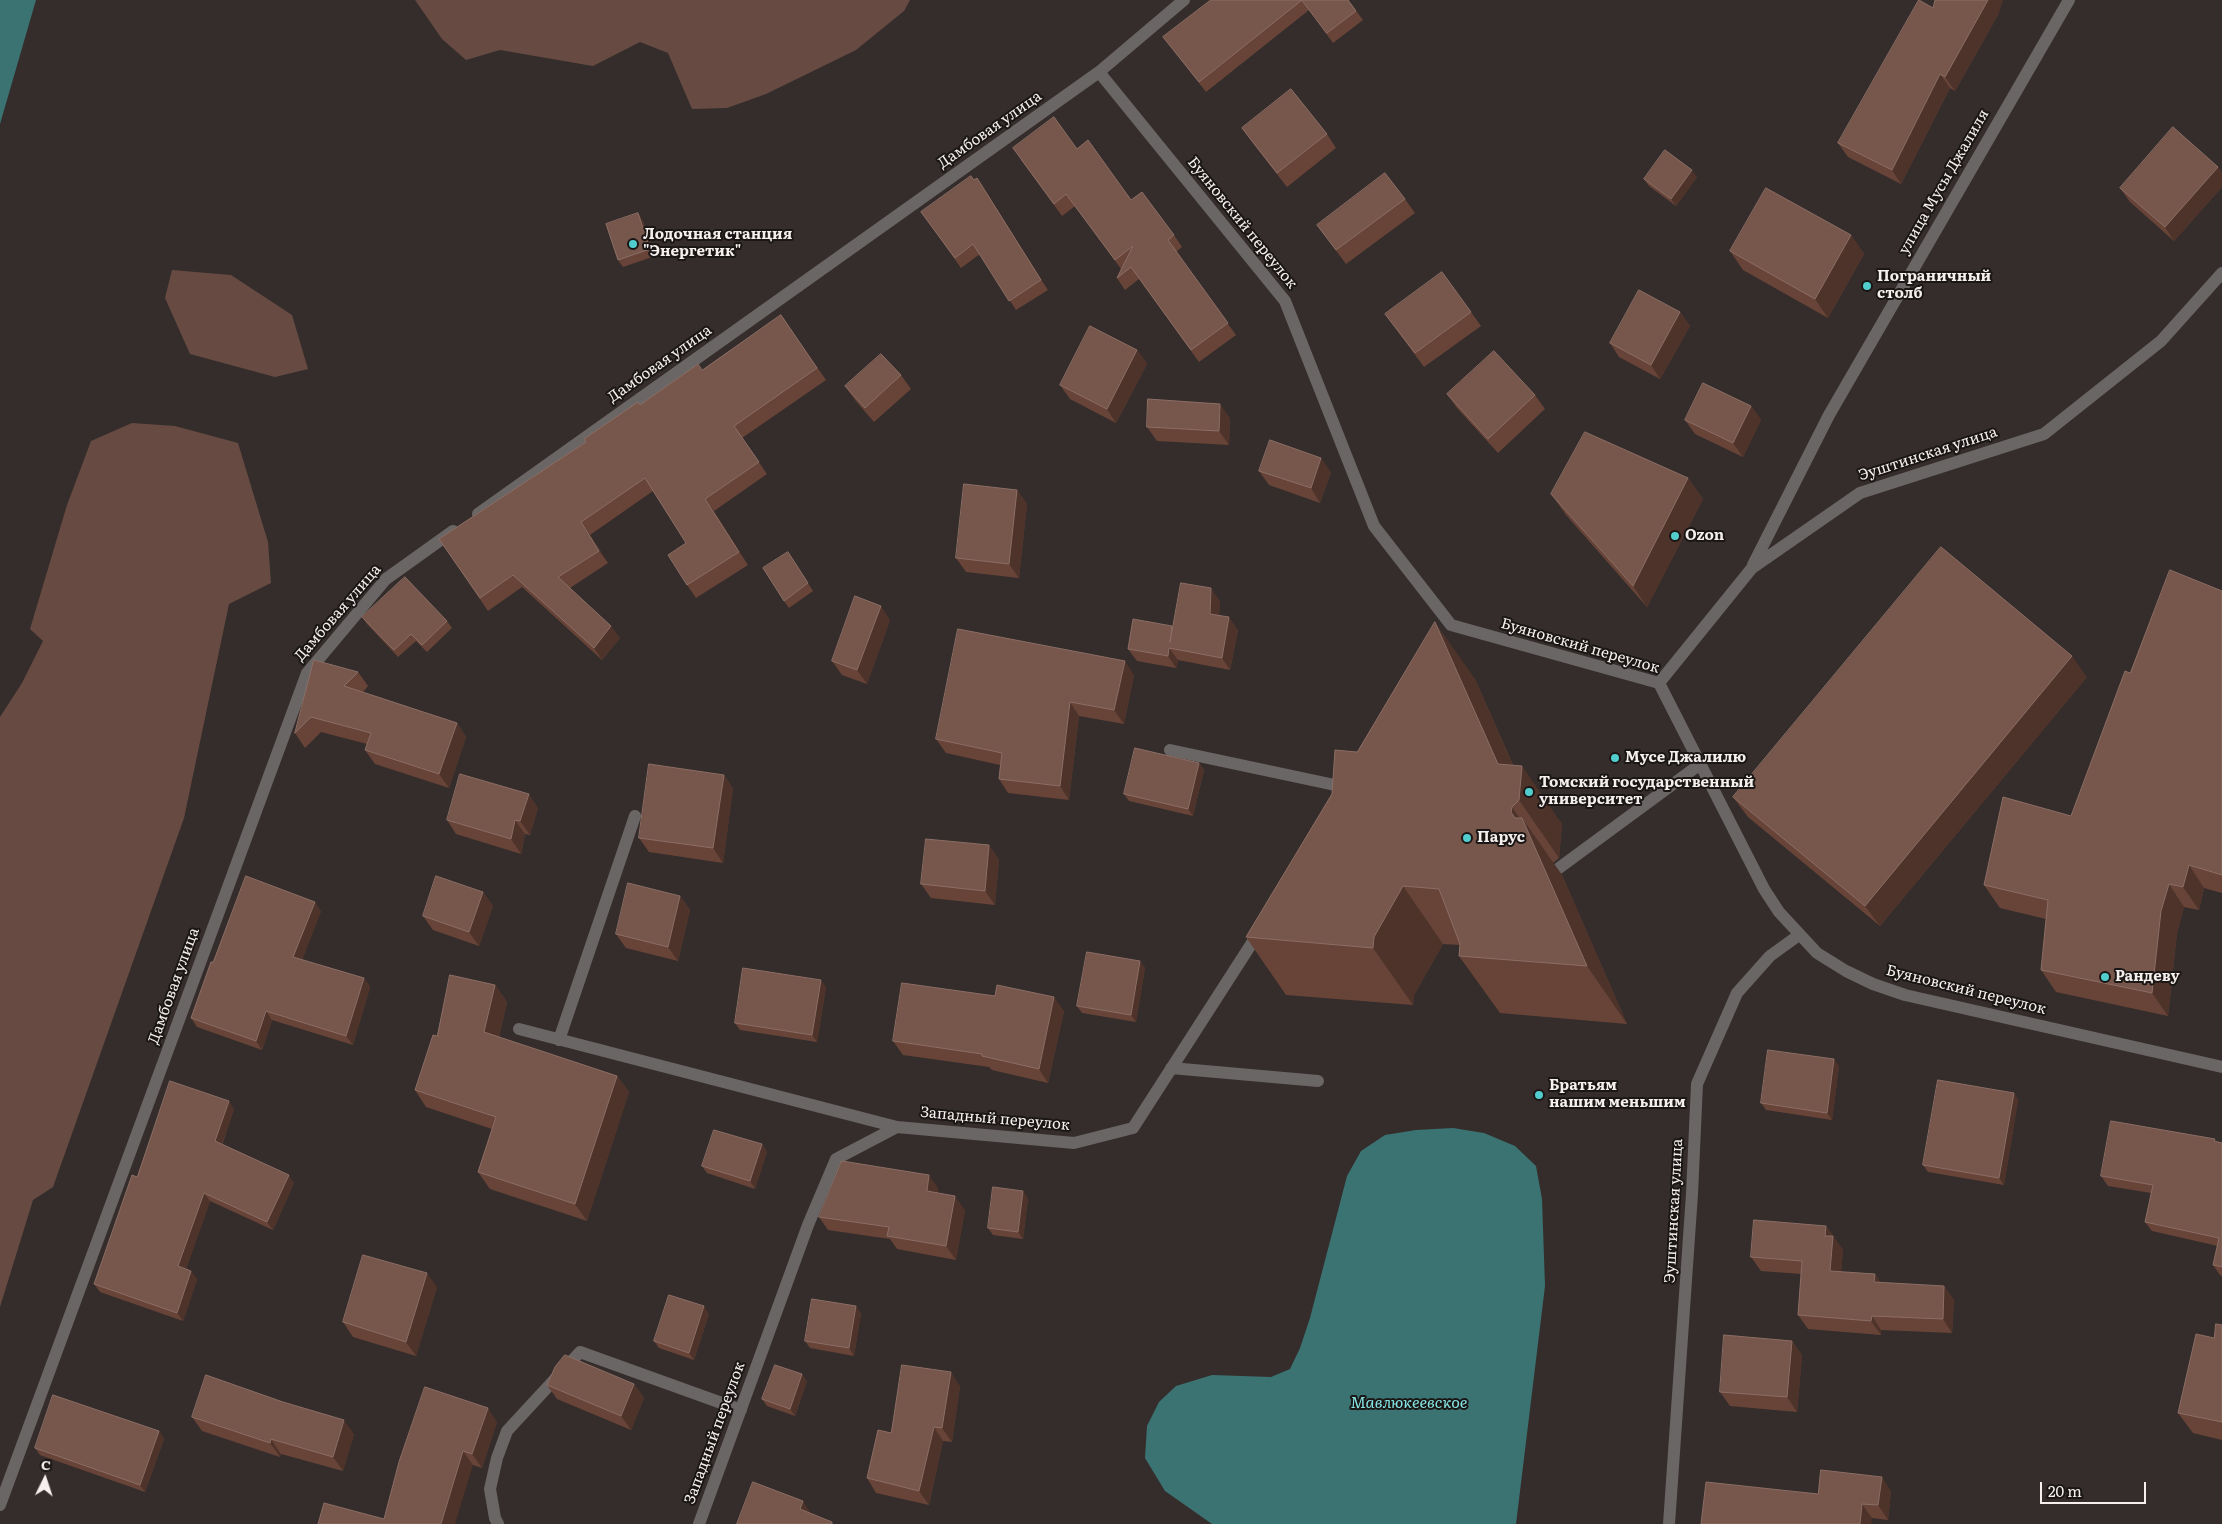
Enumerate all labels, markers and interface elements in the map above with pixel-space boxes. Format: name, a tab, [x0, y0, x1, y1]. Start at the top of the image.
street label: Дамбовая улица	[935, 88, 1045, 172]
street label: улица Мусы Джалиля	[1895, 106, 1993, 258]
street label: Буяновский переулок	[1183, 154, 1301, 292]
place label: Лодочная станция "Энергетик"	[643, 226, 792, 261]
marker: Лодочная станция "Энергетик"	[627, 238, 639, 250]
place label: Пограничный столб	[1877, 268, 1991, 303]
marker: Пограничный столб	[1861, 280, 1873, 292]
street label: Дамбовая улица	[605, 322, 715, 406]
street label: Эуштинская улица	[1856, 423, 2000, 485]
place label: Ozon	[1685, 527, 1724, 545]
marker: Ozon	[1669, 530, 1681, 542]
street label: Дамбовая улица	[291, 561, 385, 665]
street label: Буяновский переулок	[1499, 615, 1661, 677]
place label: Мусе Джалилю	[1625, 749, 1746, 767]
marker: Мусе Джалилю	[1609, 752, 1621, 764]
place label: Томский государственный университет	[1539, 774, 1754, 809]
marker: Томский государственный университет	[1523, 786, 1535, 798]
place label: Парус	[1477, 829, 1525, 847]
marker: Парус	[1461, 832, 1473, 844]
street label: Дамбовая улица	[145, 925, 203, 1047]
street label: Буяновский переулок	[1884, 961, 2048, 1019]
place label: Рандеву	[2115, 968, 2180, 986]
marker: Рандеву	[2099, 971, 2111, 983]
place label: Братьям нашим меньшим	[1549, 1077, 1686, 1112]
marker: Братьям нашим меньшим	[1533, 1089, 1545, 1101]
street label: Западный переулок	[920, 1103, 1070, 1135]
street label: Эуштинская улица	[1661, 1138, 1687, 1284]
street label: Западный переулок	[681, 1359, 749, 1507]
water label: Мавлюкеевское	[1351, 1393, 1467, 1413]
north arrow	[20, 1454, 70, 1504]
text: С	[40, 1454, 52, 1474]
scale bar	[2042, 1472, 2148, 1504]
text: 20 m	[2048, 1479, 2082, 1502]

